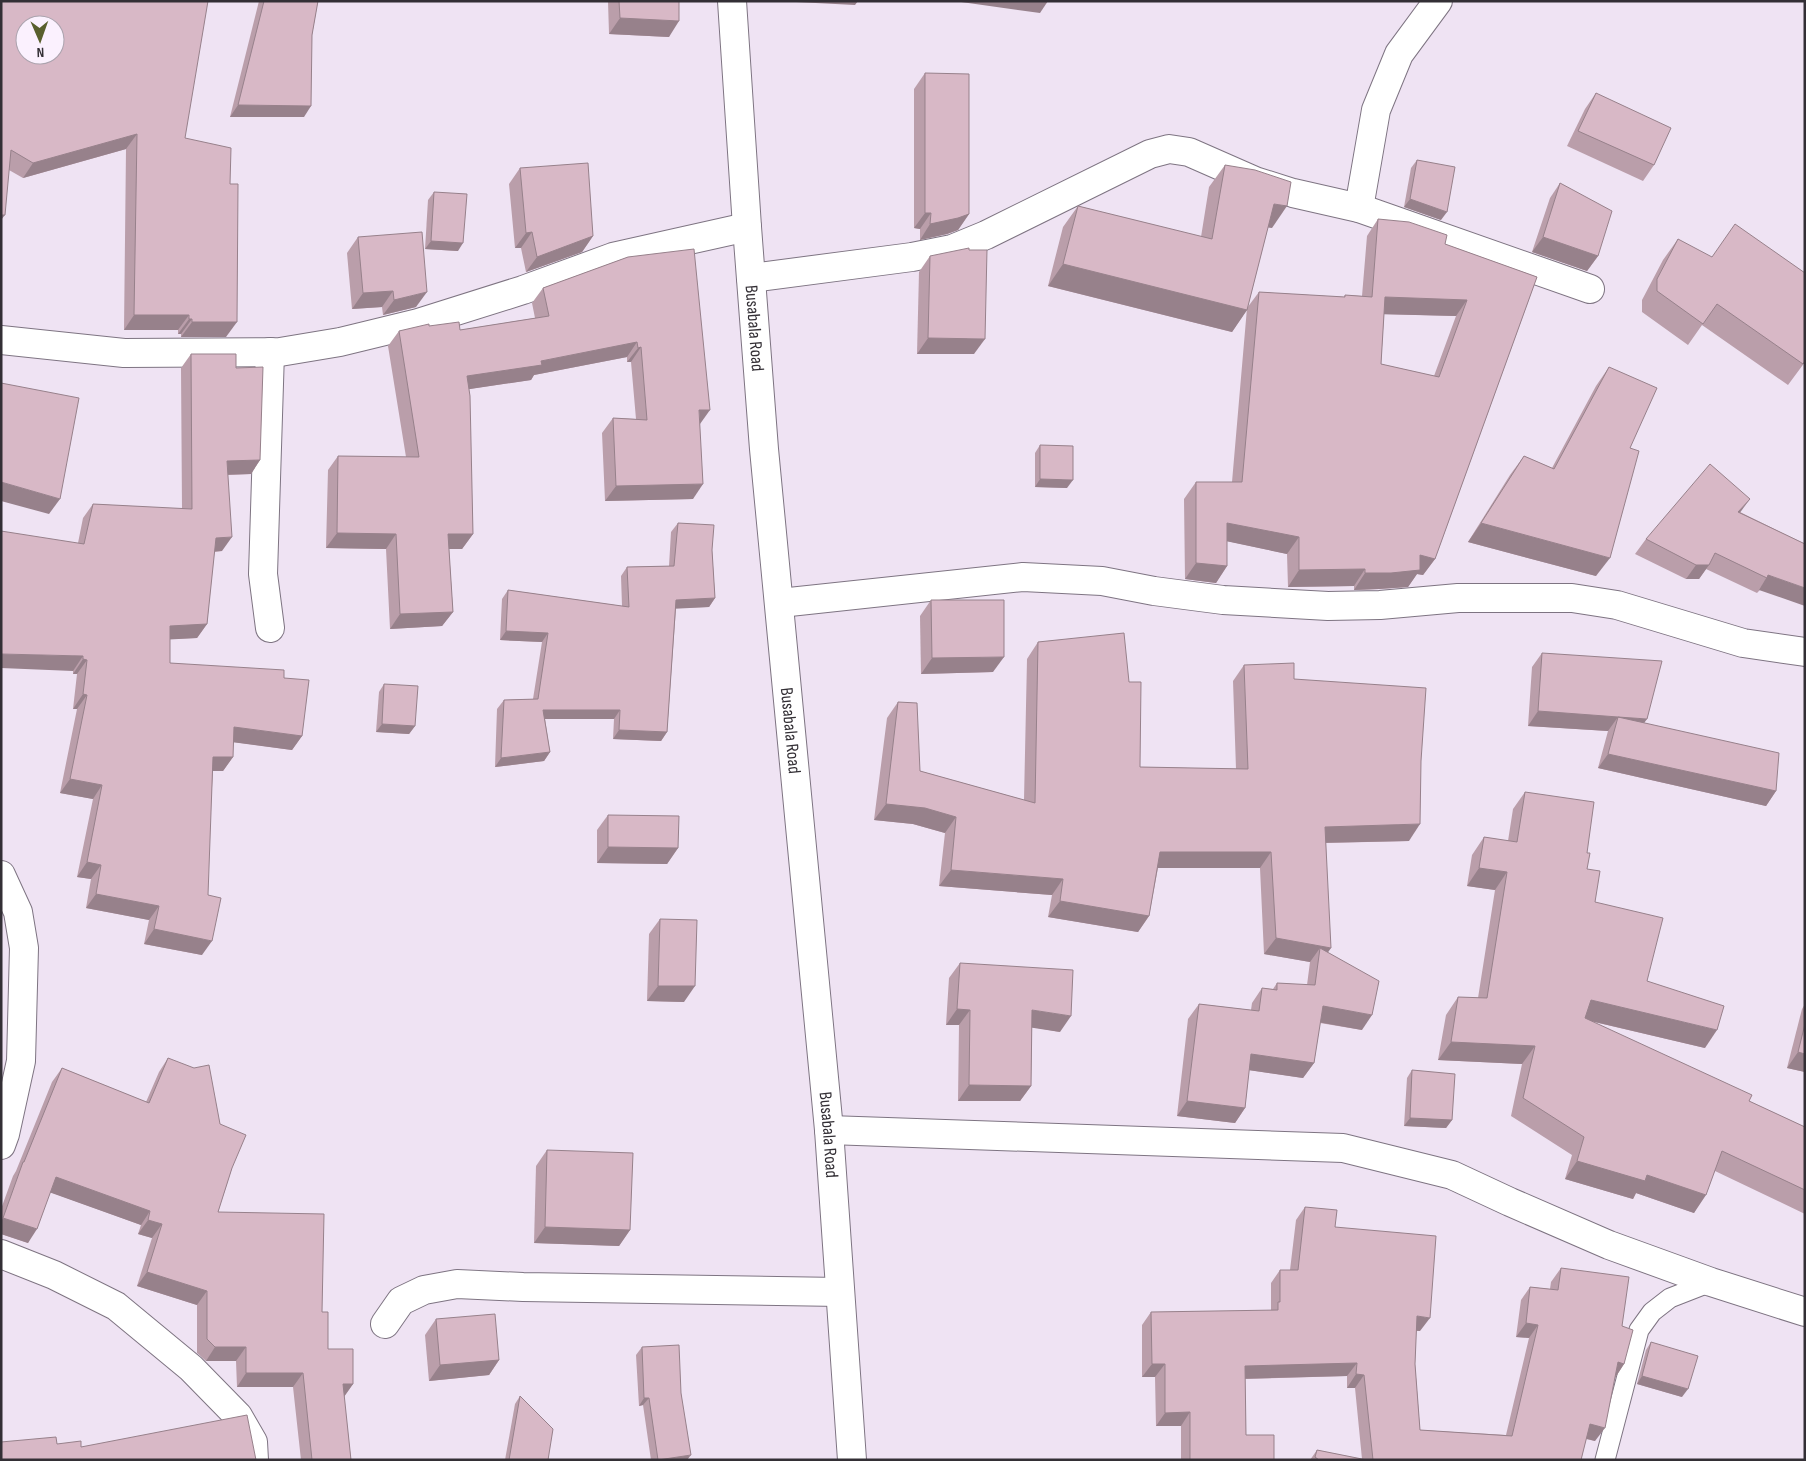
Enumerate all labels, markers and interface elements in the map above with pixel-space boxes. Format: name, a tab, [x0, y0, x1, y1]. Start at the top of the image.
north arrow	[15, 15, 65, 65]
text: N	[36, 44, 44, 61]
street label: Busabala Road	[740, 284, 768, 372]
street label: Busabala Road	[776, 687, 805, 775]
street label: Busabala Road	[814, 1091, 842, 1179]

